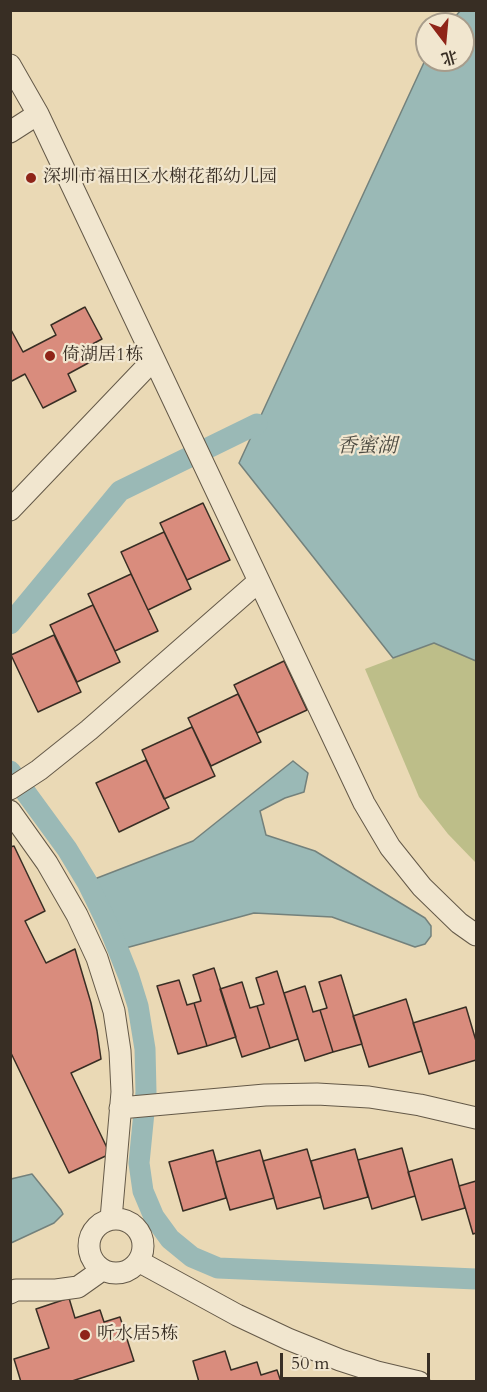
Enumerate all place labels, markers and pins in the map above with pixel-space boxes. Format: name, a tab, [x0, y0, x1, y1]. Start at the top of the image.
place label: 深圳市福田区水榭花都幼儿园	[43, 167, 277, 189]
marker: 深圳市福田区水榭花都幼儿园	[24, 171, 38, 185]
place label: 倚湖居1栋	[62, 345, 143, 367]
marker: 倚湖居1栋	[43, 349, 57, 363]
place label: 听水居5栋	[97, 1324, 178, 1346]
marker: 听水居5栋	[78, 1328, 92, 1342]

